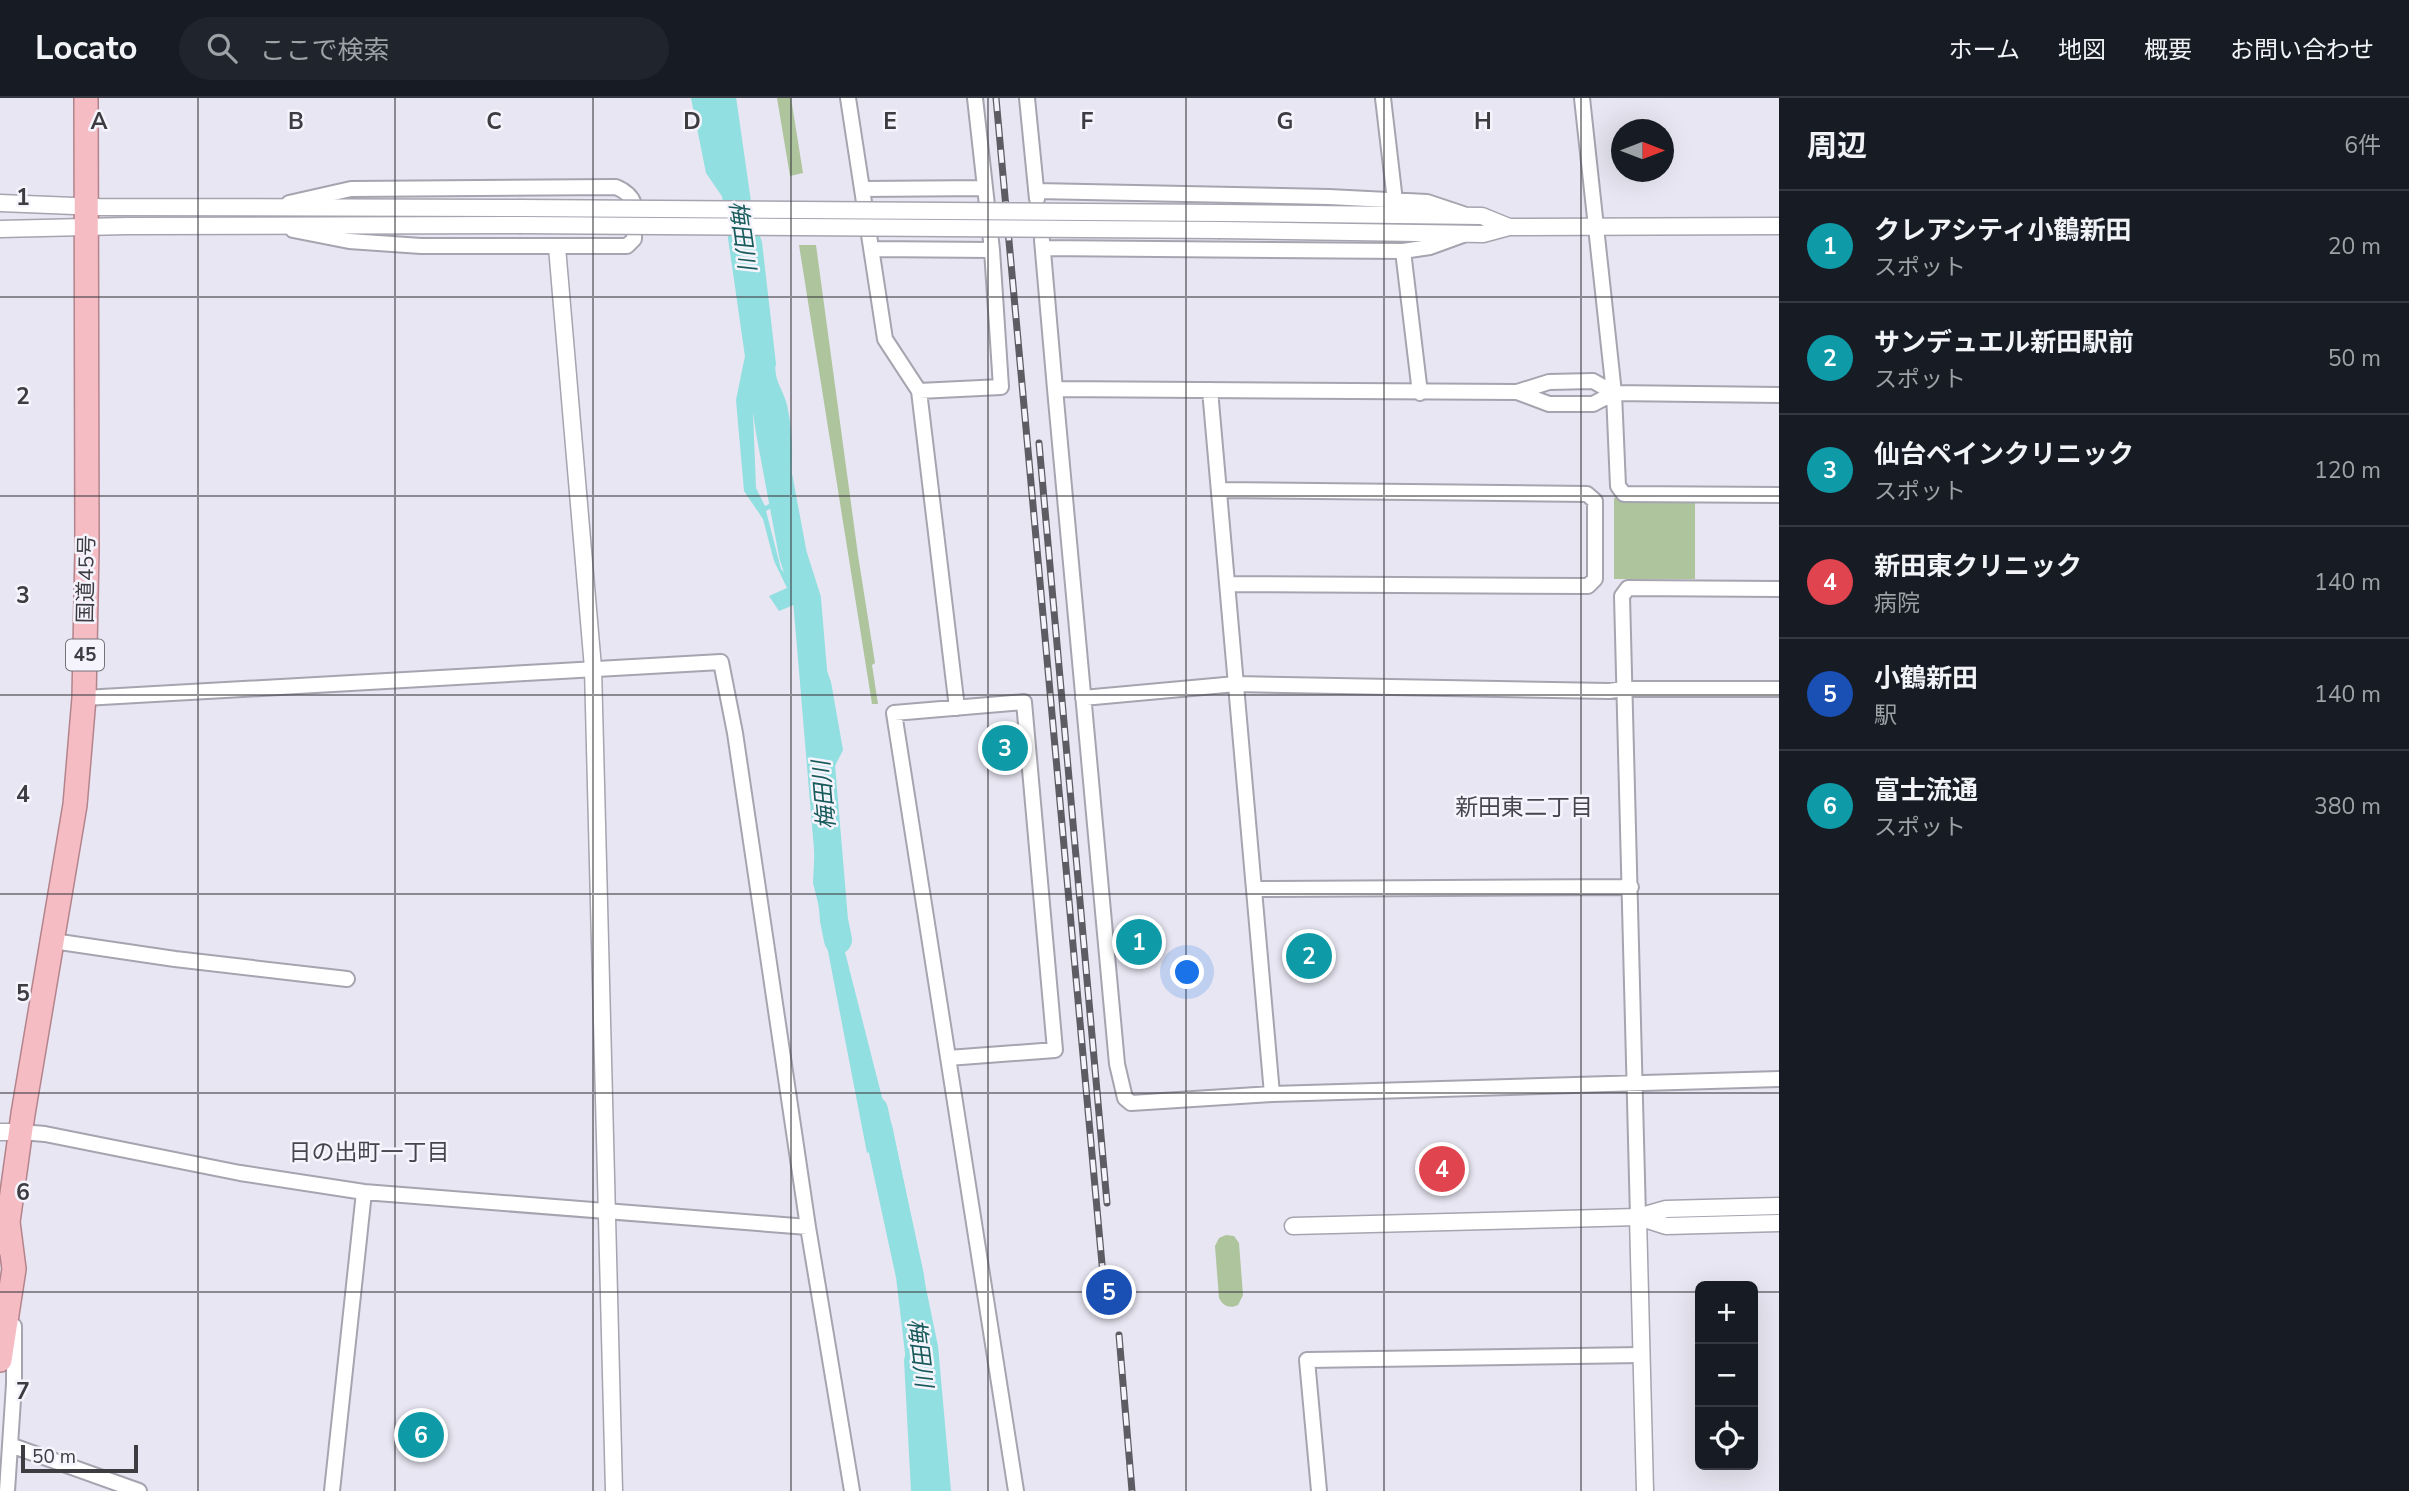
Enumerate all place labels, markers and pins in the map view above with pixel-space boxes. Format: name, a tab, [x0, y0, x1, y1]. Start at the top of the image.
pin: 3	[982, 722, 1028, 774]
pin: 1	[1116, 916, 1162, 968]
pin: 2	[1286, 930, 1332, 982]
pin: 4	[1419, 1143, 1465, 1195]
pin: 5	[1086, 1266, 1132, 1318]
pin: 6	[398, 1409, 444, 1461]

